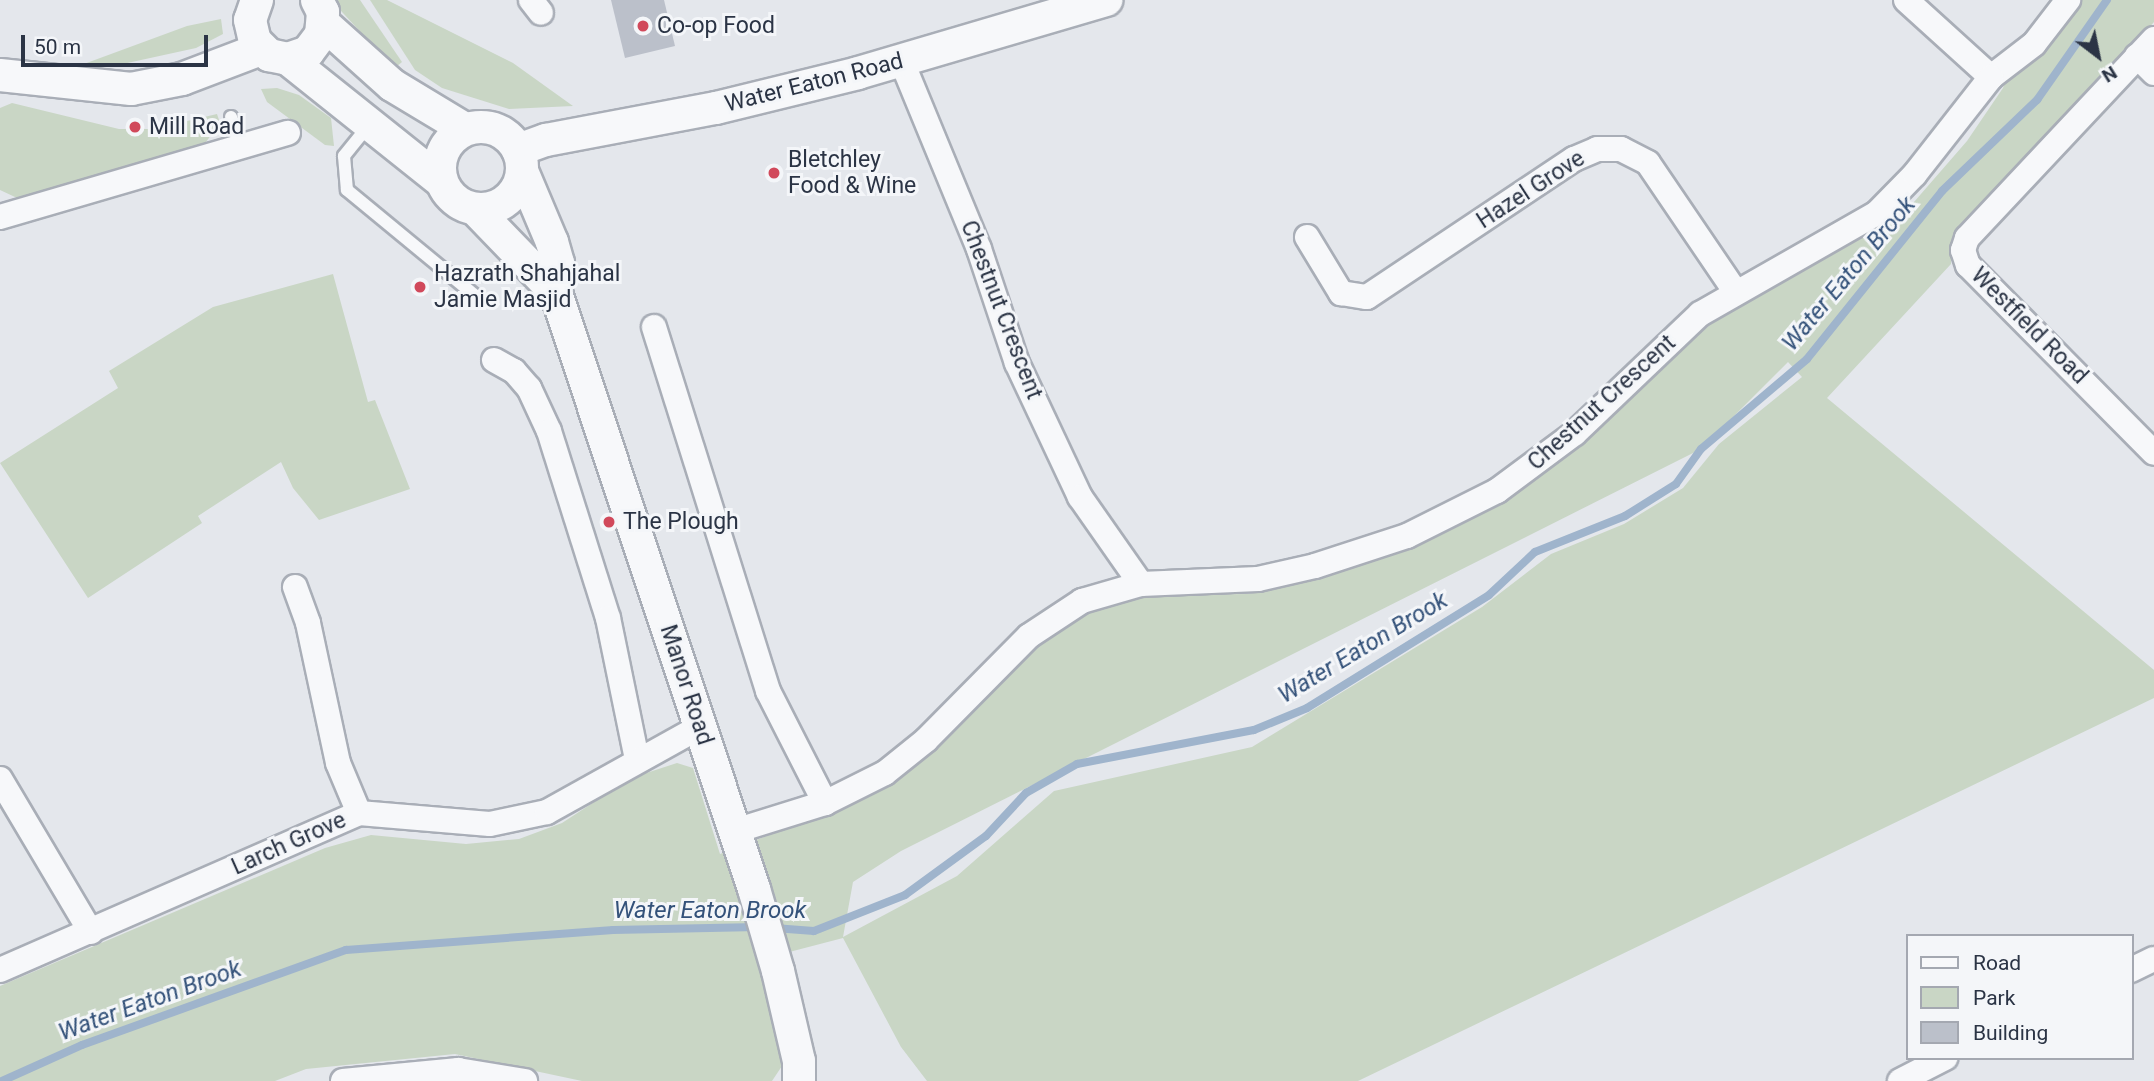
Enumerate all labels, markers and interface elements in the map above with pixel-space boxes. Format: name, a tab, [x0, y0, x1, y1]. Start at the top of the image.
place label: Co-op Food	[657, 12, 775, 40]
marker: Co-op Food	[635, 18, 651, 34]
scale bar	[24, 21, 212, 65]
north arrow	[2063, 21, 2133, 91]
text: 50 m	[34, 35, 81, 59]
street label: Water Eaton Road	[722, 47, 906, 119]
text: N	[2098, 61, 2121, 88]
place label: Mill Road	[149, 113, 244, 141]
marker: Mill Road	[127, 119, 143, 135]
street label: Hazel Grove	[1472, 145, 1590, 235]
place label: Bletchley Food & Wine	[788, 146, 916, 200]
marker: Bletchley Food & Wine	[766, 165, 782, 181]
water label: Water Eaton Brook	[1776, 191, 1922, 357]
street label: Chestnut Crescent	[954, 217, 1048, 403]
place label: Hazrath Shahjahal Jamie Masjid	[434, 260, 620, 314]
street label: Westfield Road	[1965, 262, 2093, 390]
marker: Hazrath Shahjahal Jamie Masjid	[412, 279, 428, 295]
street label: Chestnut Crescent	[1523, 330, 1681, 476]
place label: The Plough	[623, 508, 739, 536]
marker: The Plough	[601, 514, 617, 530]
water label: Water Eaton Brook	[1273, 586, 1453, 710]
street label: Manor Road	[654, 621, 718, 749]
street label: Larch Grove	[228, 807, 350, 881]
water label: Water Eaton Brook	[614, 897, 806, 925]
legend	[1906, 934, 2133, 1060]
text: Road	[1973, 951, 2021, 975]
water label: Water Eaton Brook	[55, 955, 245, 1047]
text: Park	[1973, 986, 2015, 1010]
text: Building	[1973, 1021, 2048, 1045]

